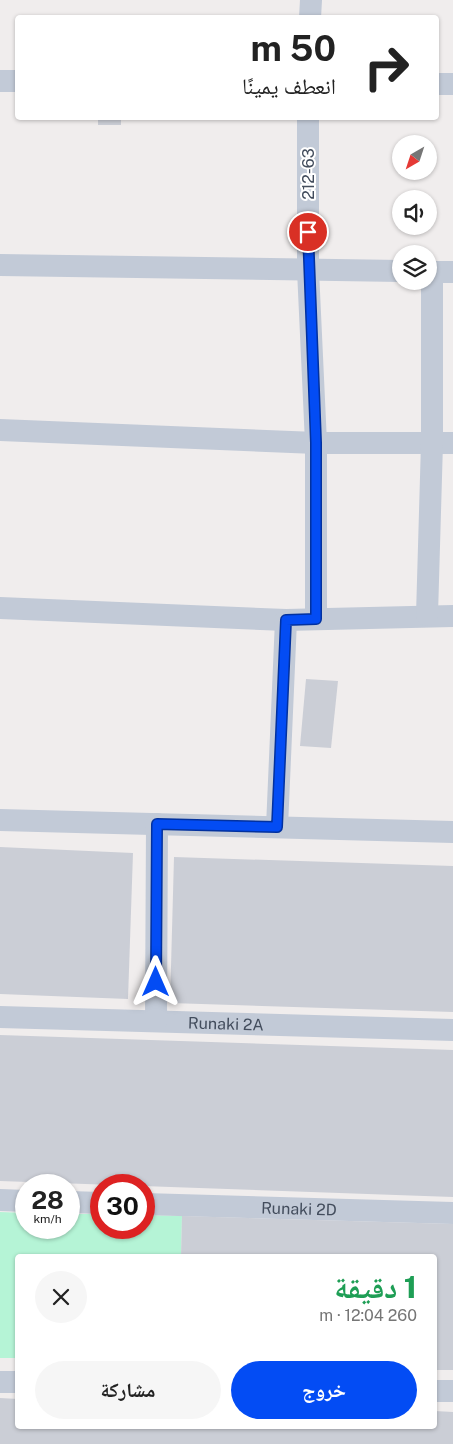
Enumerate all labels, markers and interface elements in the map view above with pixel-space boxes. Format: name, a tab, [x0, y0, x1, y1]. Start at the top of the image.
text: 50 m	[251, 28, 336, 69]
icon: right	[354, 35, 419, 100]
text: انعطف يمينًا	[242, 73, 336, 99]
north arrow	[392, 135, 438, 180]
map controls	[392, 135, 437, 290]
street label: 212-63	[299, 148, 318, 200]
button: sound	[392, 190, 437, 235]
pin	[287, 211, 329, 253]
icon: arrive	[294, 218, 322, 246]
button: layers	[392, 245, 437, 290]
position arrow	[129, 955, 181, 1007]
street label: Runaki 2A	[188, 1013, 264, 1034]
speed limit sign: 30	[90, 1174, 155, 1239]
text: 28	[31, 1185, 64, 1215]
street label: Runaki 2D	[261, 1198, 337, 1219]
text: km/h	[33, 1212, 62, 1226]
text: 1 دقيقة	[334, 1269, 417, 1305]
button: close	[35, 1271, 87, 1323]
text: 260 m · 12:04	[319, 1306, 417, 1325]
button: مشاركة	[35, 1361, 221, 1419]
button: خروج	[231, 1361, 417, 1419]

